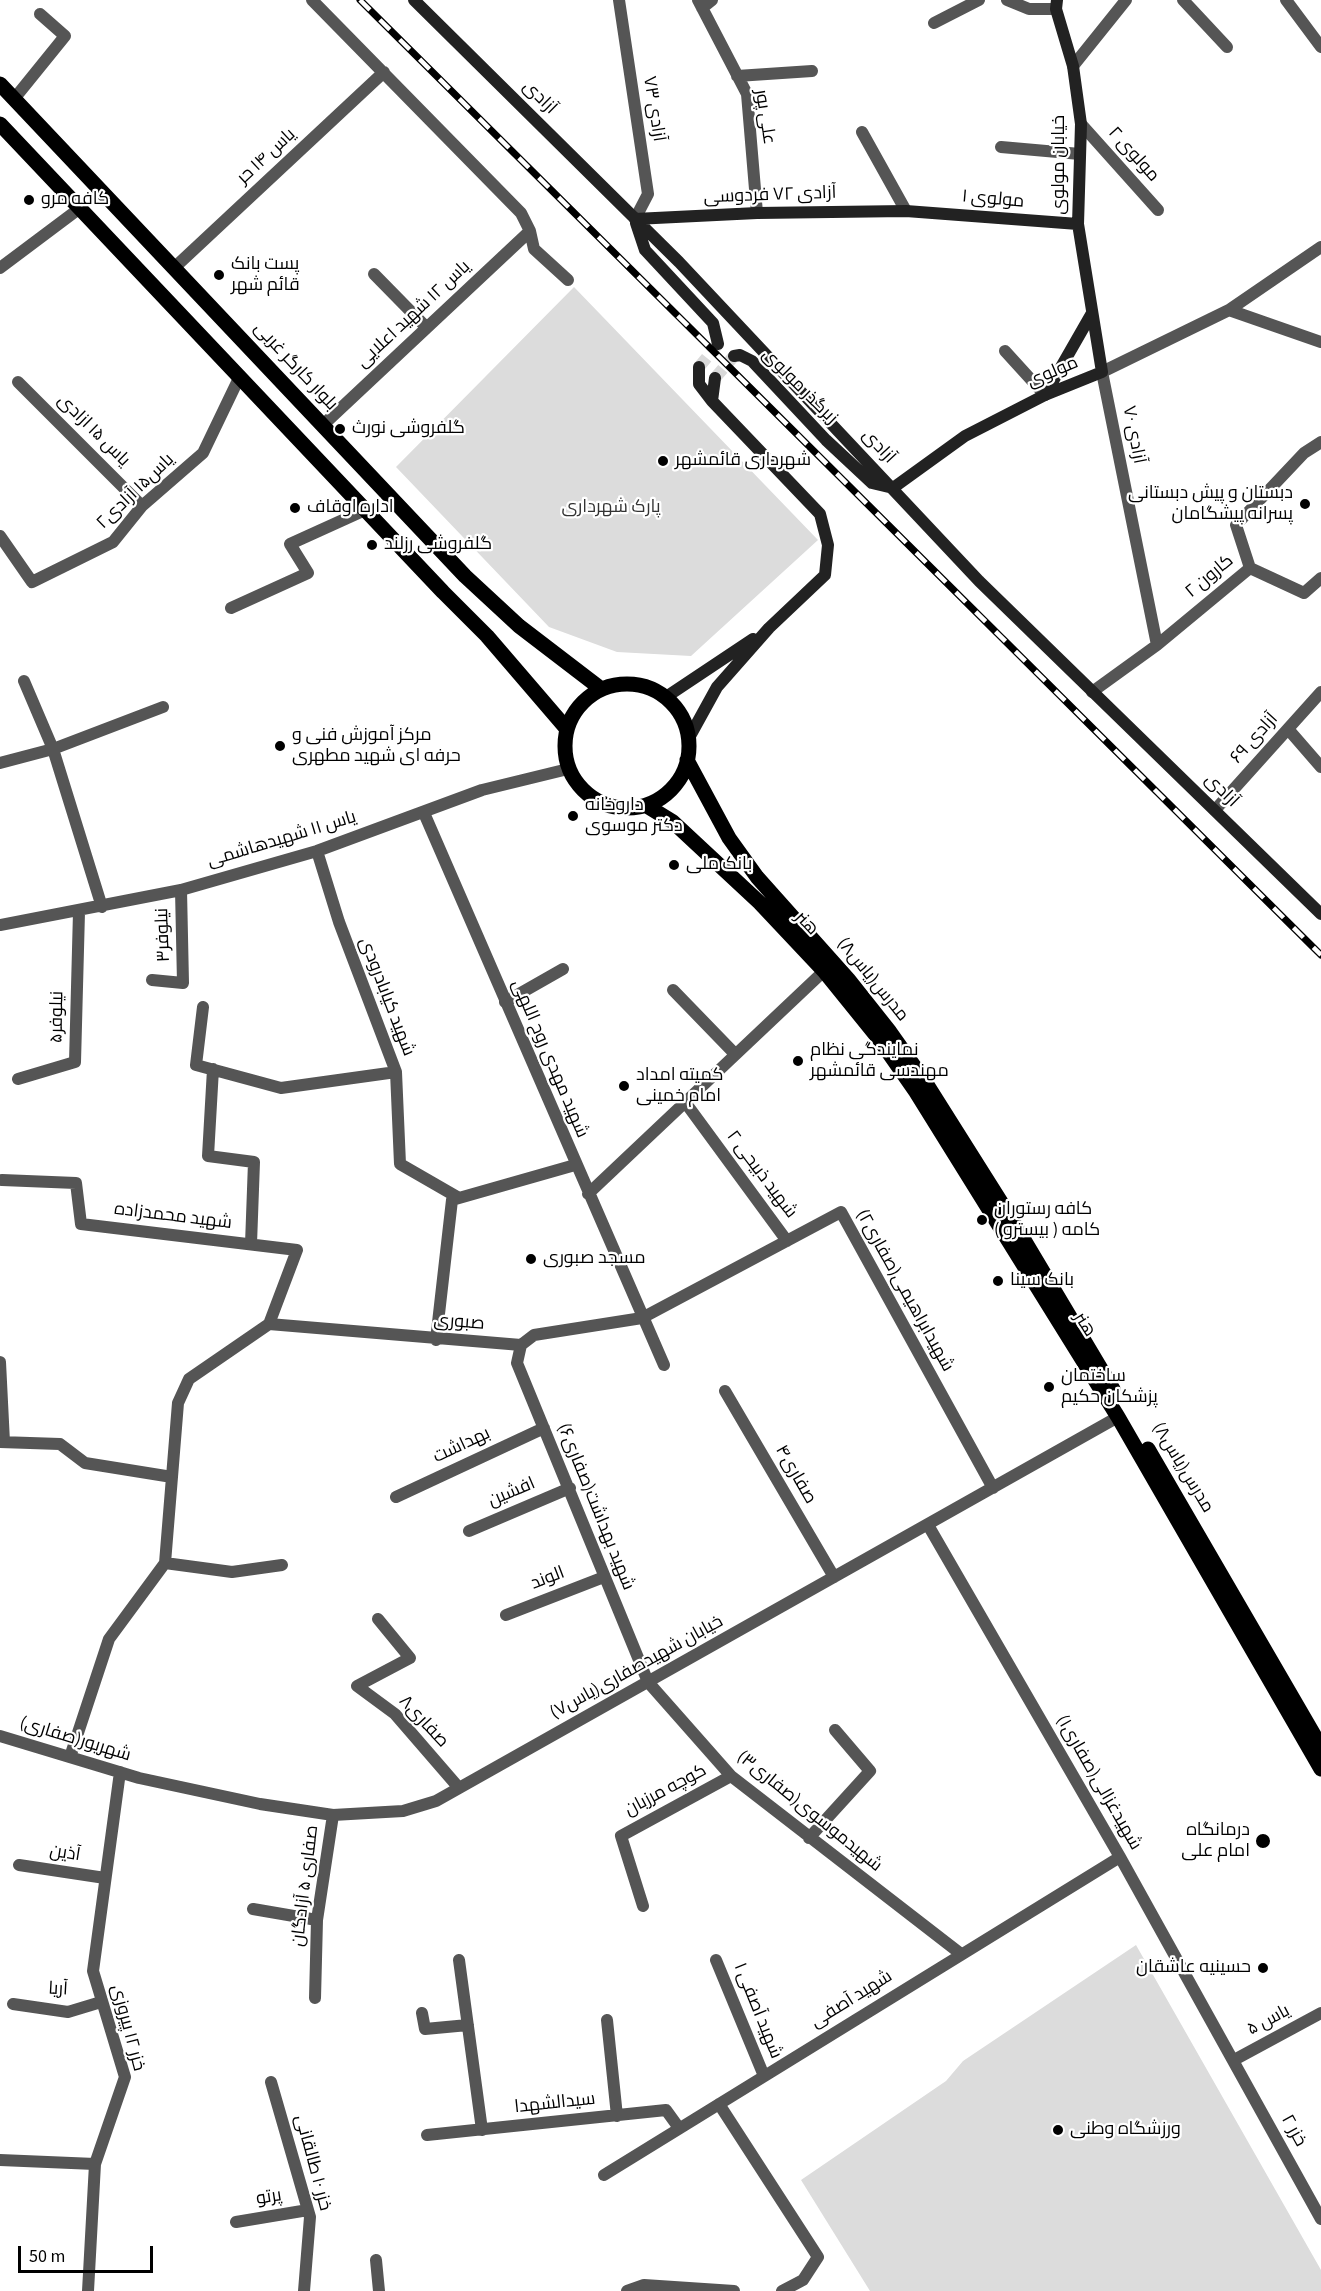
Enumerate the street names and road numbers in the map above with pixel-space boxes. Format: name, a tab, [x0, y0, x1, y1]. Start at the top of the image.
street label: آزادی ۷۳	[637, 75, 669, 143]
street label: آزادی	[517, 76, 561, 120]
street label: علی پور	[749, 88, 779, 146]
street label: خیابان مولوی	[1049, 115, 1071, 215]
street label: مولوی ۲	[1103, 123, 1163, 187]
street label: یاس ۱۴ حر	[233, 125, 301, 189]
street label: آزادی ۷۲ فردوسی	[703, 183, 837, 209]
street label: مولوی ۱	[961, 187, 1025, 213]
street label: یاس ۱۲ شهید اعلایی	[353, 257, 475, 373]
street label: بلوار کارگر غربی	[249, 318, 341, 416]
street label: زیرگذر مولوی	[757, 345, 841, 429]
street label: مولوی	[1024, 353, 1082, 393]
street label: یاس ۱۵ ازادی	[52, 390, 134, 472]
street label: آزادی ۷۰	[1117, 404, 1149, 466]
street label: آزادی	[857, 425, 899, 469]
street label: یاس۱۵ آزادی۲	[93, 450, 179, 534]
street label: کارون ۲	[1182, 551, 1238, 603]
street label: آزادی ۶۹	[1227, 709, 1283, 769]
street label: آزادی	[1199, 769, 1243, 813]
street label: یاس ۱۱ شهیدهاشمی	[205, 807, 359, 873]
street label: نیلوفر۳	[152, 907, 176, 963]
street label: هنر	[790, 907, 822, 941]
street label: مدرس(یاس۸)	[832, 934, 912, 1026]
street label: شهید کیابادرودی	[353, 935, 419, 1059]
street label: شهید مهدی روح اللهی	[506, 977, 592, 1141]
street label: نیلوفر۵	[47, 991, 69, 1043]
street label: شهید ذبیحی ۲	[721, 1127, 801, 1223]
street label: شهید محمدزاده	[113, 1199, 233, 1235]
street label: شهیدابراهیمی(صفاری۲)	[850, 1206, 958, 1376]
street label: هنر	[1068, 1309, 1100, 1341]
street label: صبوری	[433, 1310, 485, 1336]
street label: مدرس(یاس۸)	[1147, 1419, 1217, 1517]
street label: شهید بهداشت(صفاری۶)	[552, 1420, 638, 1594]
street label: بهداشت	[430, 1423, 494, 1469]
street label: صفاری۴	[770, 1442, 820, 1508]
street label: افشین	[485, 1473, 539, 1513]
street label: الوند	[528, 1563, 568, 1595]
street label: خیابان شهیدصفاری(یاس۷)	[547, 1611, 727, 1725]
street label: صفاری۸	[393, 1691, 453, 1753]
street label: شهیدغزالی(صفاری۱)	[1051, 1712, 1145, 1854]
street label: شهریور(صفاری)	[17, 1713, 133, 1767]
street label: شهیدموسوی(صفاری۳)	[732, 1747, 886, 1877]
street label: کوچه مرزبان	[621, 1760, 711, 1822]
street label: صفاری ۵ آزادگان	[288, 1824, 324, 1948]
street label: آذین	[48, 1841, 82, 1867]
street label: شهید آصفی ۱	[728, 1960, 786, 2062]
street label: شهید آصفی	[807, 1966, 897, 2034]
street label: آریا	[48, 1979, 68, 2001]
street label: خزر ۱۲ پیروزی	[105, 1982, 149, 2074]
street label: یاس ۵	[1244, 2001, 1294, 2041]
street label: سیدالشهدا	[513, 2089, 597, 2119]
street label: خزر ۲	[1276, 2111, 1310, 2151]
street label: خزر ۱۰ طالقانی	[289, 2113, 335, 2213]
street label: پرتو	[255, 2185, 283, 2211]

